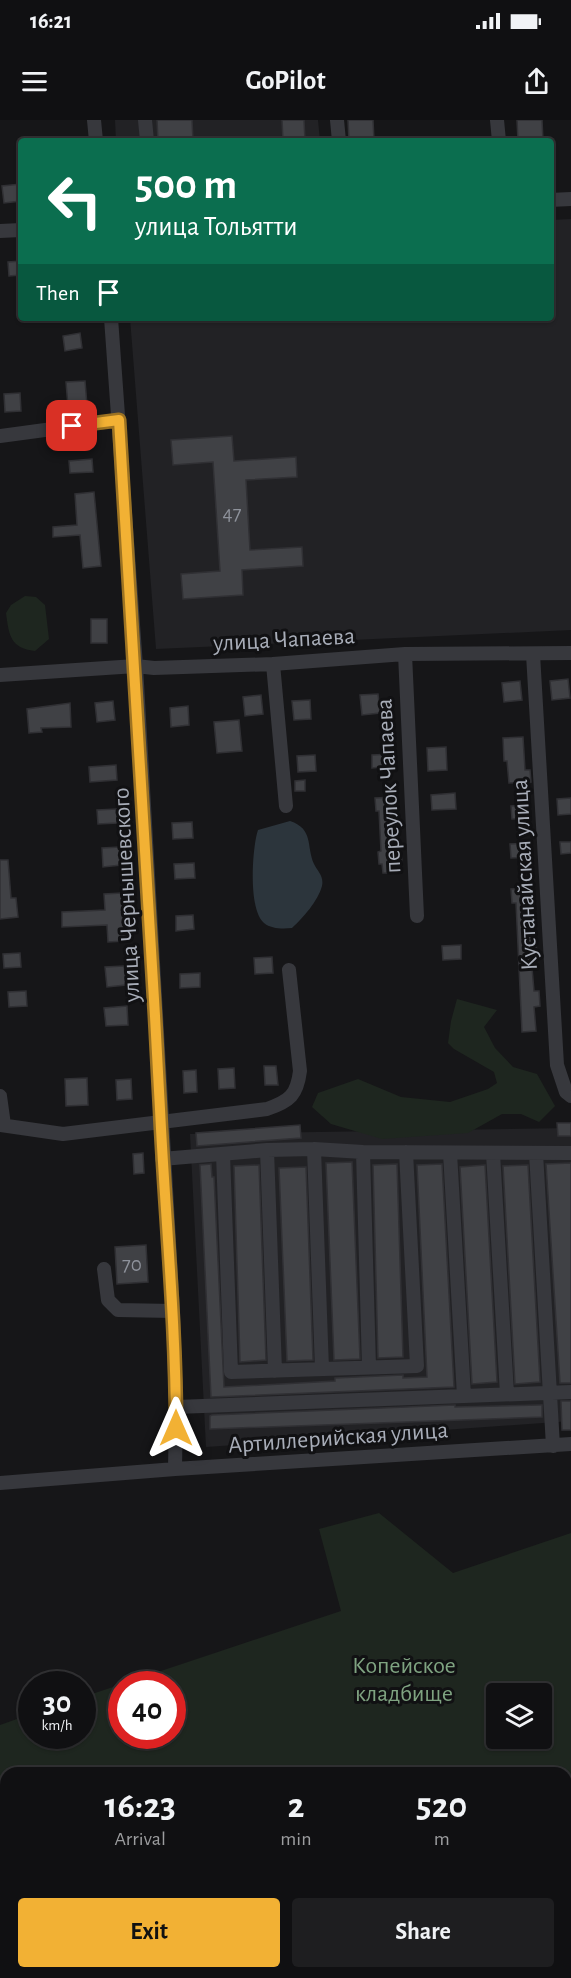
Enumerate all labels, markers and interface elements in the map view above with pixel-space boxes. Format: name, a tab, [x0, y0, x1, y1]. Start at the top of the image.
text: 16:21	[30, 10, 72, 32]
icon: menu	[18, 65, 51, 98]
icon: share	[520, 65, 553, 98]
text: GoPilot	[245, 67, 326, 94]
icon: left	[36, 162, 114, 240]
text: 500 m	[135, 164, 237, 206]
text: улица Тольятти	[135, 213, 298, 240]
icon: arrive	[92, 276, 125, 309]
text: Then	[36, 282, 80, 304]
pin	[46, 400, 97, 451]
icon: arrive	[55, 409, 88, 442]
house number: 47	[223, 503, 242, 524]
street label: улица Чапаева	[211, 624, 356, 656]
street label: переулок Чапаева	[372, 698, 406, 874]
street label: Кустанайская улица	[508, 779, 542, 971]
street label: улица Чернышевского	[109, 787, 145, 1004]
house number: 70	[122, 1254, 142, 1275]
position arrow	[144, 1396, 208, 1460]
street label: Артиллерийская улица	[227, 1418, 449, 1458]
park label: Копейское кладбище	[352, 1654, 456, 1706]
speed limit sign: 40	[108, 1671, 186, 1749]
map controls	[486, 1683, 552, 1749]
button: layers	[486, 1683, 552, 1749]
text: 30	[43, 1688, 71, 1718]
text: km/h	[42, 1718, 72, 1733]
text: 16:23	[105, 1788, 176, 1824]
text: 2	[287, 1788, 304, 1824]
text: 520	[416, 1788, 467, 1824]
text: Arrival	[114, 1829, 166, 1849]
text: min	[280, 1829, 311, 1849]
text: m	[434, 1829, 450, 1849]
button: Exit	[18, 1898, 280, 1967]
button: Share	[292, 1898, 554, 1967]

